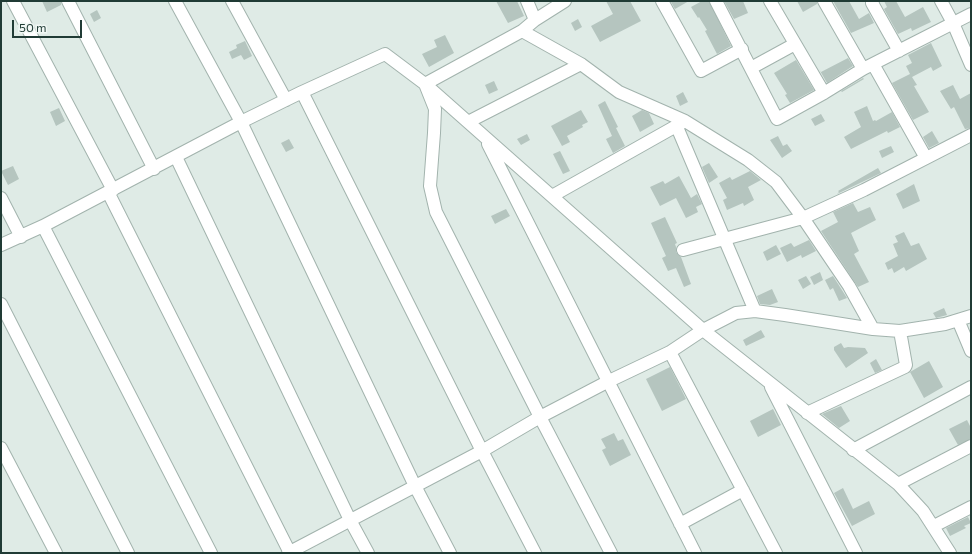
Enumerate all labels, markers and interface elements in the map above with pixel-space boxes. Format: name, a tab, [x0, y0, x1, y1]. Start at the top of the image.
scale bar	[14, 12, 84, 38]
text: 50 m	[19, 20, 47, 34]

